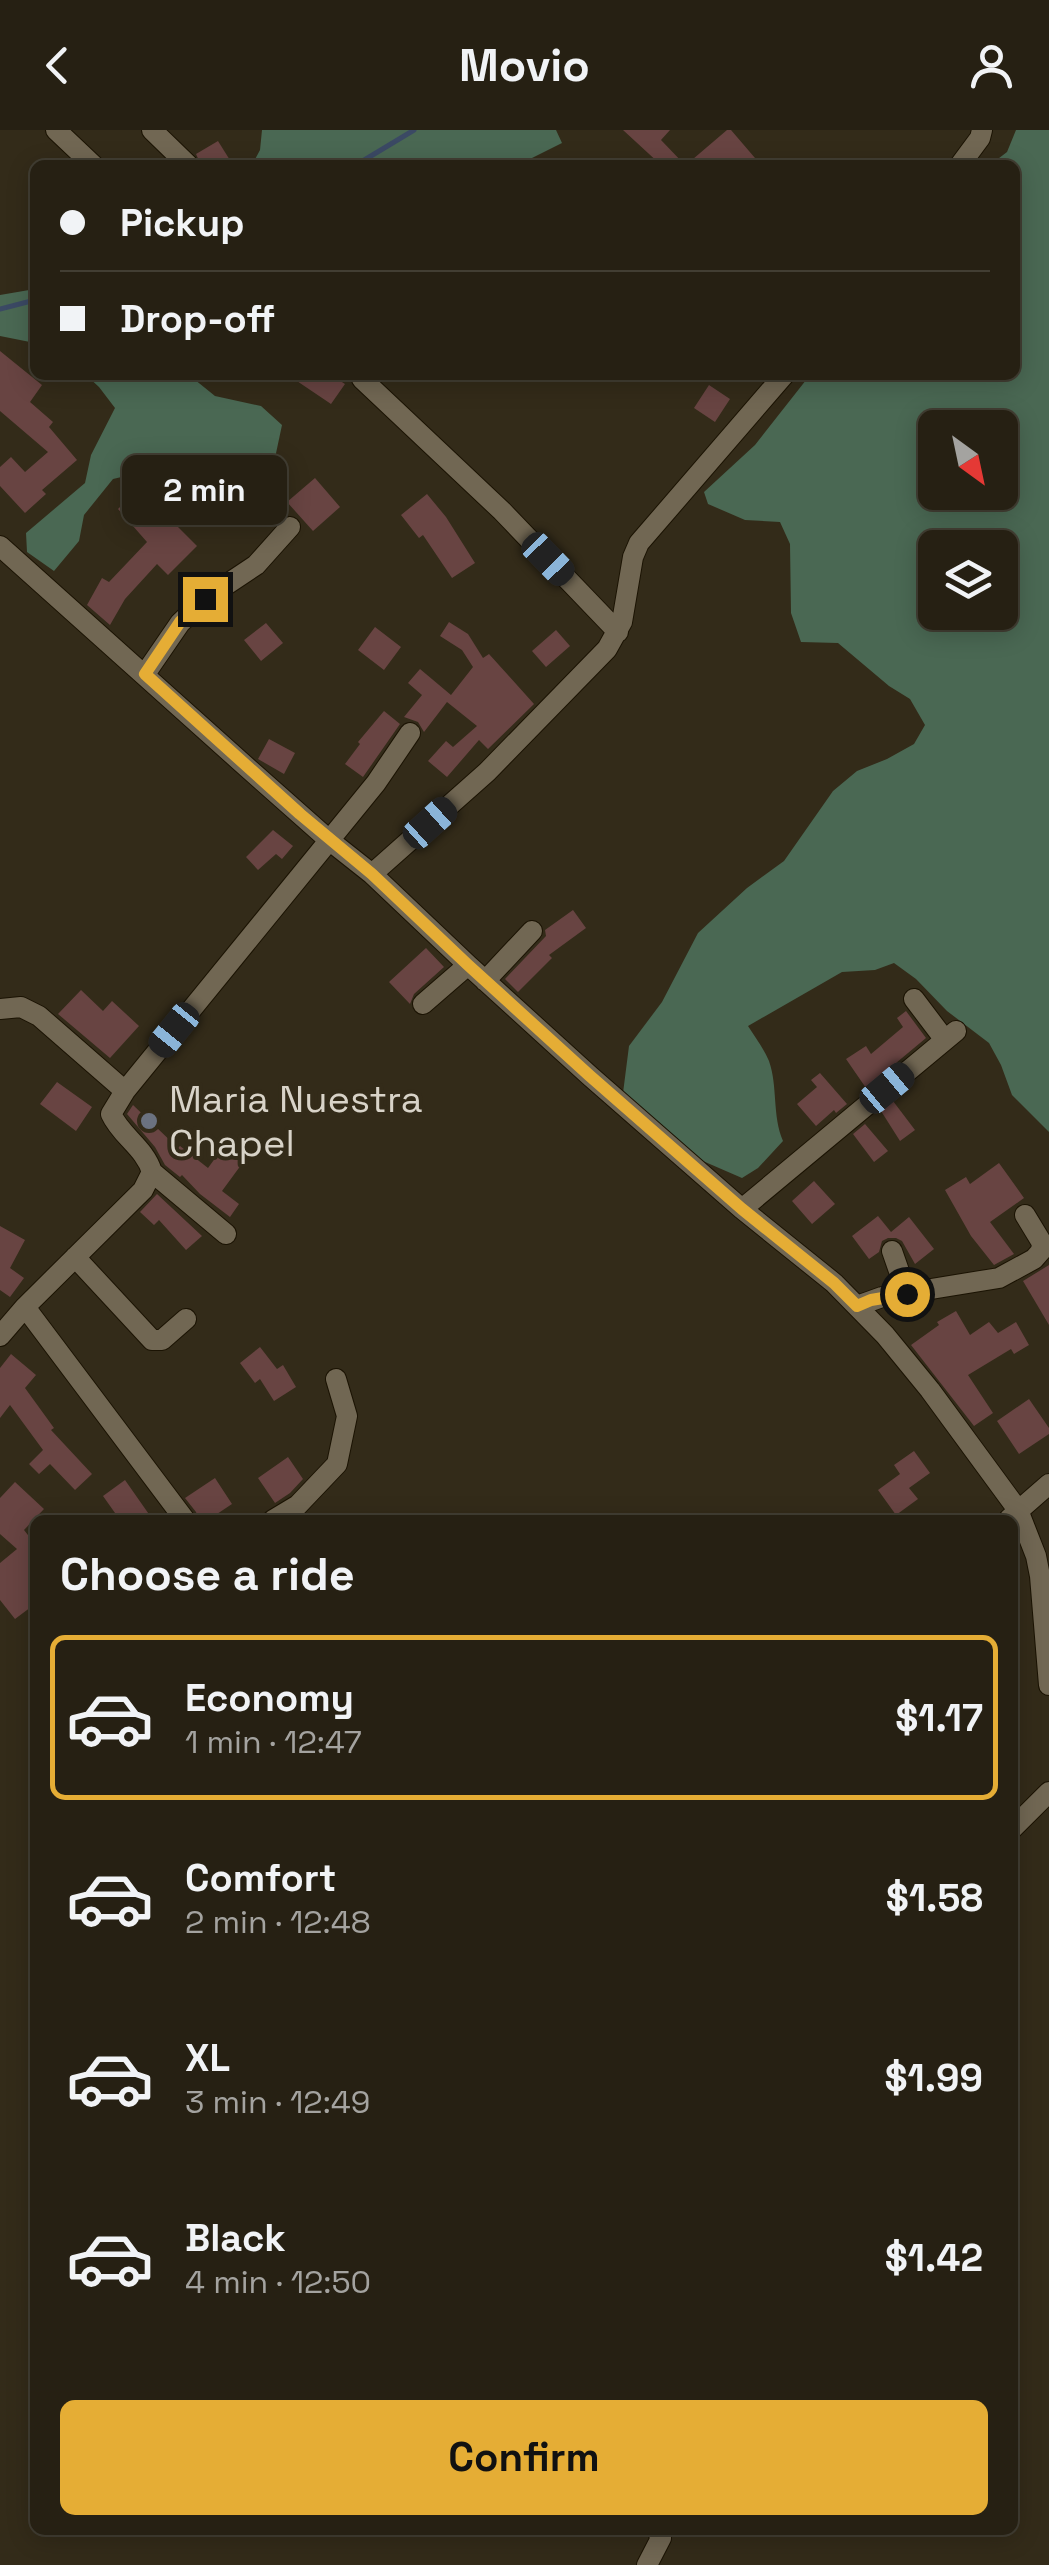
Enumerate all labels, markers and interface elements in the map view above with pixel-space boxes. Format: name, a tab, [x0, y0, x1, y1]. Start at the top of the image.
text: Movio	[459, 37, 590, 94]
icon: back	[30, 38, 85, 93]
icon: person	[964, 38, 1019, 93]
text: Pickup	[120, 199, 244, 247]
text: Drop-off	[120, 295, 275, 343]
north arrow	[918, 410, 1018, 510]
map controls	[918, 410, 1018, 630]
callout: 2 min	[122, 454, 288, 524]
text: 2 min	[163, 470, 246, 510]
car	[516, 527, 580, 591]
button: layers	[918, 530, 1018, 630]
route end	[183, 577, 228, 622]
car	[398, 792, 462, 854]
car	[143, 997, 205, 1063]
car	[854, 1057, 920, 1119]
place label: Maria Nuestra Chapel	[169, 1075, 423, 1167]
marker: Maria Nuestra Chapel	[138, 1110, 160, 1132]
route start	[885, 1272, 930, 1317]
text: Choose a ride	[60, 1546, 355, 1603]
icon: car	[65, 1673, 155, 1763]
text: Economy	[185, 1674, 354, 1722]
text: $1.17	[895, 1694, 983, 1742]
text: 1 min · 12:47	[185, 1722, 362, 1762]
icon: car	[65, 1853, 155, 1943]
text: Comfort	[185, 1854, 336, 1902]
text: $1.58	[886, 1874, 983, 1922]
text: 2 min · 12:48	[185, 1902, 371, 1942]
icon: car	[65, 2033, 155, 2123]
text: XL	[185, 2034, 230, 2082]
text: $1.99	[885, 2054, 983, 2102]
text: 3 min · 12:49	[185, 2082, 370, 2122]
icon: car	[65, 2213, 155, 2303]
text: Black	[185, 2214, 286, 2262]
text: $1.42	[885, 2234, 983, 2282]
text: 4 min · 12:50	[185, 2262, 371, 2302]
button: Confirm	[60, 2400, 988, 2515]

